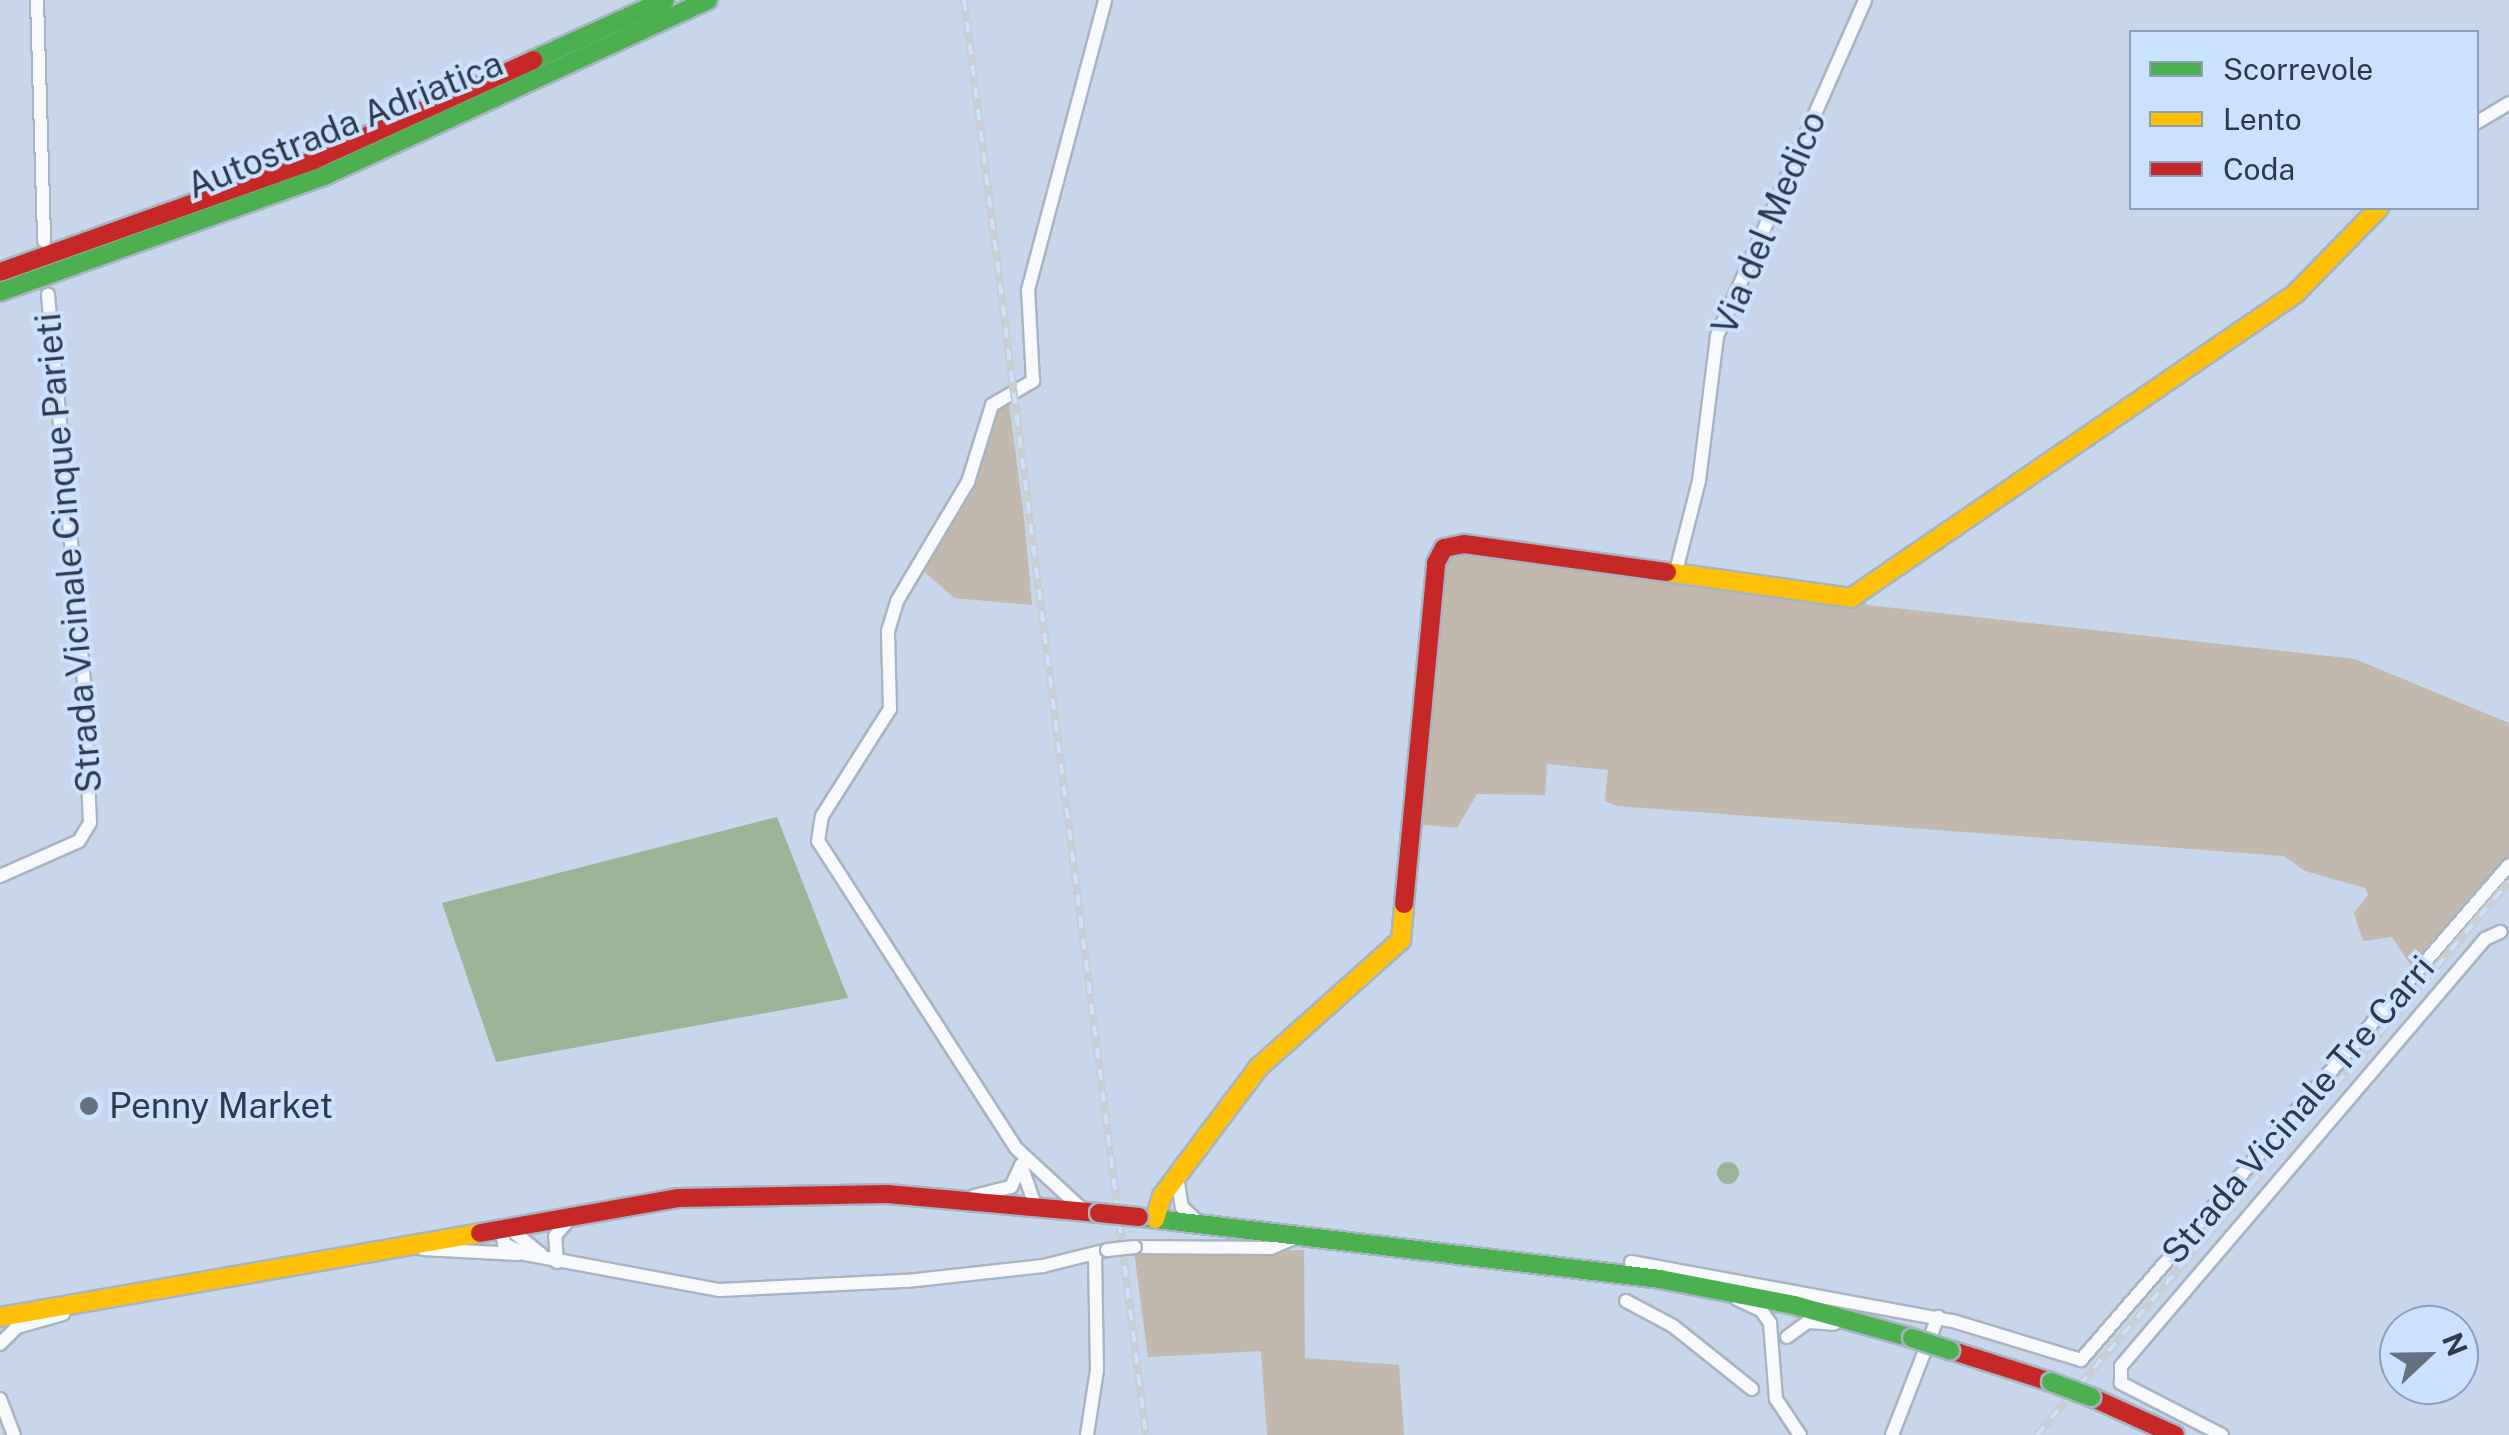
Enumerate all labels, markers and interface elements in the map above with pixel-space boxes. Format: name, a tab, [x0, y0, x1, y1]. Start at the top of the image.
legend	[2129, 30, 2479, 210]
street label: Autostrada Adriatica	[181, 42, 509, 208]
text: Scorrevole	[2223, 51, 2373, 87]
text: Lento	[2223, 101, 2302, 137]
street label: Via del Medico	[1703, 105, 1835, 341]
text: Coda	[2223, 151, 2295, 187]
street label: Strada Vicinale Cinque Parieti	[27, 311, 111, 795]
street label: Strada Vicinale Tre Carri	[2152, 947, 2444, 1273]
place label: Penny Market	[109, 1085, 333, 1127]
marker: Penny Market	[78, 1095, 100, 1117]
north arrow	[2379, 1305, 2479, 1405]
text: N	[2436, 1328, 2475, 1361]

